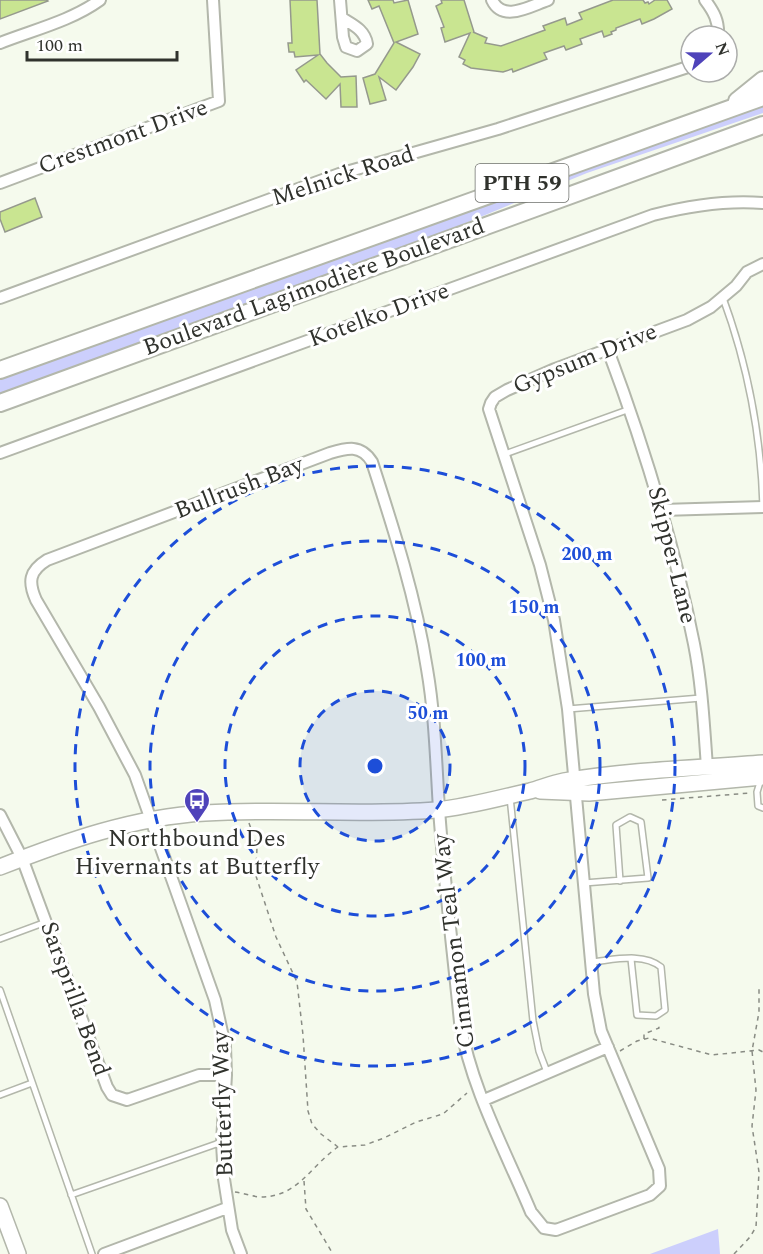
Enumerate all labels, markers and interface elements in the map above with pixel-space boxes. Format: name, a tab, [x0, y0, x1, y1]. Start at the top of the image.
scale bar	[27, 24, 177, 62]
north arrow	[679, 24, 739, 84]
text: 100 m	[36, 32, 83, 59]
text: N	[709, 39, 736, 59]
street label: Crestmont Drive	[33, 90, 213, 184]
street label: Melnick Road	[267, 136, 419, 216]
road number: PTH 59	[476, 164, 568, 202]
street label: Boulevard Lagimodière Boulevard	[138, 208, 490, 366]
street label: Kotelko Drive	[304, 273, 454, 357]
street label: Gypsum Drive	[507, 314, 663, 404]
street label: Bullrush Bay	[169, 446, 310, 529]
street label: Skipper Lane	[638, 483, 706, 627]
text: 200 m	[561, 541, 613, 568]
text: 150 m	[508, 594, 560, 621]
text: 100 m	[455, 647, 507, 674]
text: 50 m	[408, 700, 448, 727]
centre of rings	[365, 756, 385, 776]
bus stop icon: Northbound Des Hivernants at Butterfly	[182, 786, 212, 824]
place label: Northbound Des Hivernants at Butterfly	[75, 821, 321, 885]
street label: Cinnamon Teal Way	[423, 830, 485, 1050]
street label: Sarsprilla Bend	[30, 917, 120, 1081]
street label: Butterfly Way	[202, 1029, 244, 1178]

